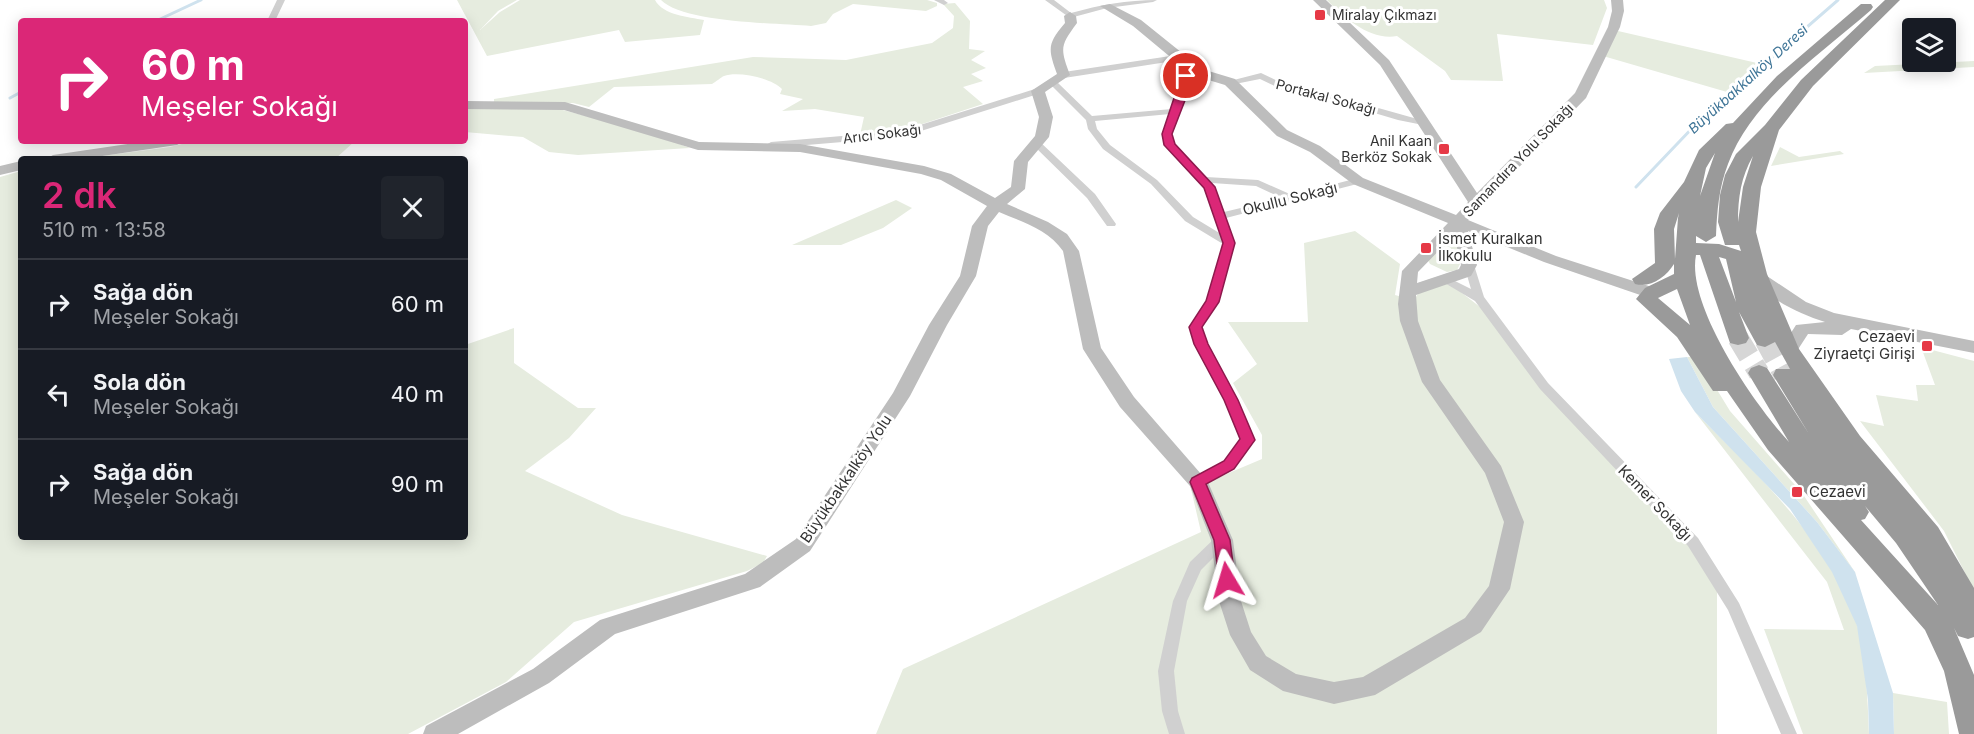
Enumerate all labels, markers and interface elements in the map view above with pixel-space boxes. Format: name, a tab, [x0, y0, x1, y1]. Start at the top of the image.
place label: Miralay Çıkmazı	[1332, 6, 1437, 23]
marker: Miralay Çıkmazı	[1313, 8, 1327, 22]
map controls	[1902, 18, 1956, 72]
button: layers	[1902, 18, 1956, 72]
water label: Büyükbakkalköy Deresi	[1684, 20, 1811, 137]
text: 60 m	[141, 39, 245, 90]
icon: right	[42, 42, 120, 120]
pin	[1160, 50, 1211, 101]
icon: arrive	[1169, 59, 1202, 92]
street label: Portakal Sokağı	[1274, 75, 1378, 118]
text: Meşeler Sokağı	[141, 90, 338, 123]
street label: Samandıra Yolu Sokağı	[1459, 99, 1576, 220]
street label: Arıcı Sokağı	[842, 120, 922, 147]
place label: Anil Kaan Berköz Sokak	[1341, 132, 1432, 165]
marker: Anil Kaan Berköz Sokak	[1437, 142, 1451, 156]
text: 2 dk	[42, 173, 116, 217]
button: close	[381, 176, 444, 239]
street label: Okullu Sokağı	[1241, 178, 1339, 219]
text: 510 m · 13:58	[42, 218, 166, 242]
place label: İsmet Kuralkan İlkokulu	[1438, 229, 1543, 265]
marker: İsmet Kuralkan İlkokulu	[1419, 241, 1433, 255]
text: Sağa dön	[93, 279, 193, 305]
icon: right	[42, 288, 75, 321]
text: 60 m	[391, 291, 444, 317]
text: Meşeler Sokağı	[93, 305, 239, 329]
place label: Cezaevi Ziyraetçi Girişi	[1814, 327, 1915, 363]
marker: Cezaevi Ziyraetçi Girişi	[1920, 339, 1934, 353]
text: Sola dön	[93, 369, 186, 395]
icon: left	[42, 378, 75, 411]
text: 40 m	[390, 381, 444, 407]
text: Meşeler Sokağı	[93, 395, 239, 419]
street label: Büyükbakkalköy Yolu	[796, 411, 895, 546]
text: Sağa dön	[93, 459, 193, 485]
street label: Kemer Sokağı	[1614, 461, 1696, 545]
icon: right	[42, 468, 75, 501]
text: 90 m	[391, 471, 444, 497]
place label: Cezaevi	[1809, 482, 1866, 501]
text: Meşeler Sokağı	[93, 485, 239, 509]
marker: Cezaevi	[1790, 485, 1804, 499]
position arrow	[1195, 548, 1259, 612]

